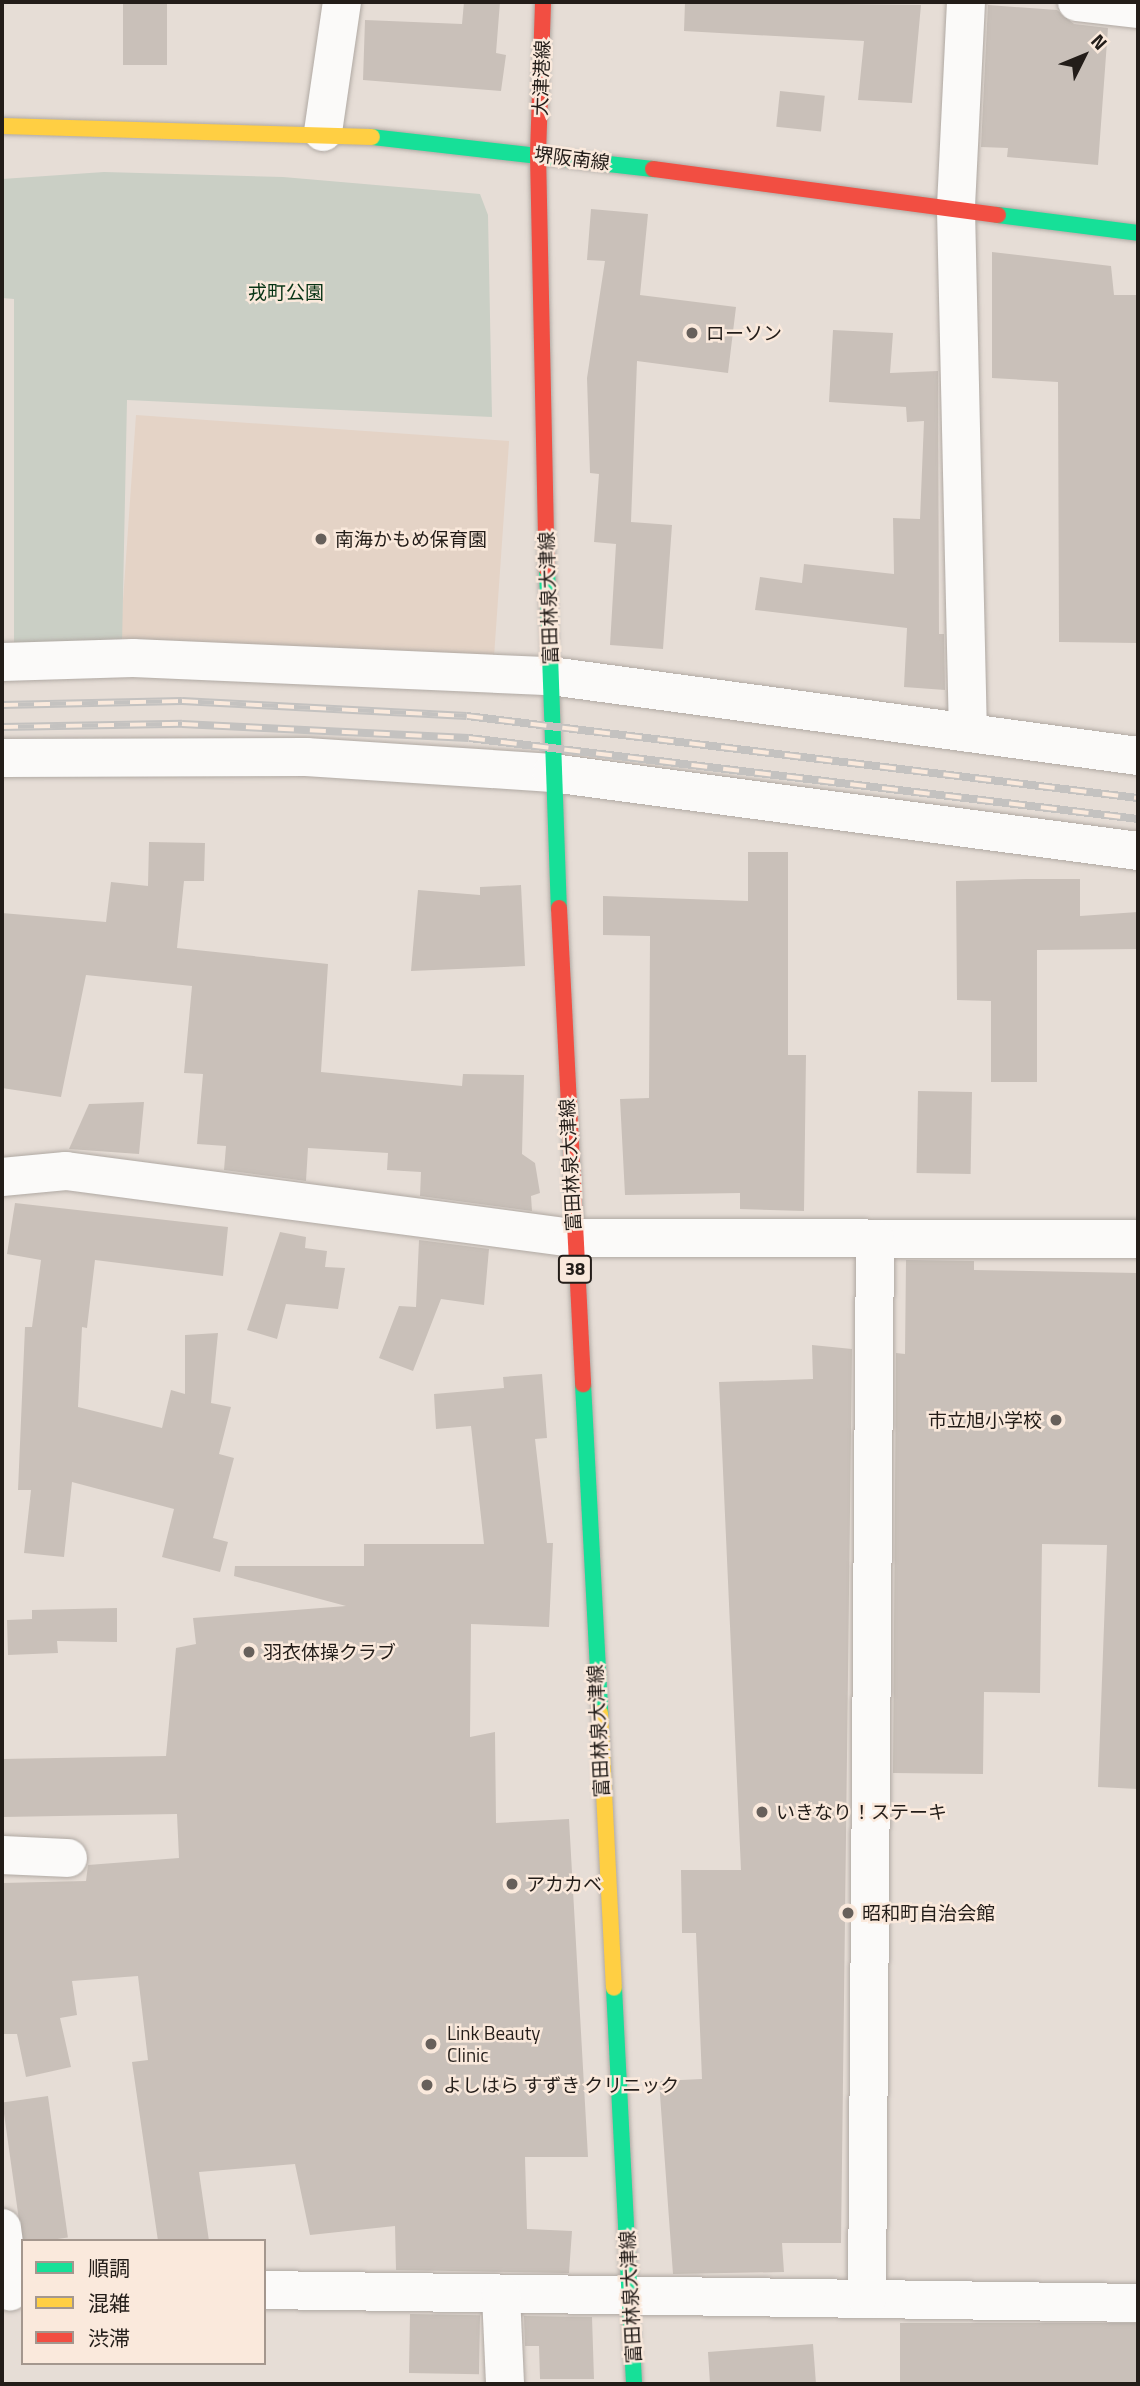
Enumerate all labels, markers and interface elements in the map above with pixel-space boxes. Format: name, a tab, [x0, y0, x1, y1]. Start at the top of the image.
north arrow	[1049, 21, 1119, 91]
text: N	[1085, 27, 1115, 56]
street label: 大津港線	[528, 40, 554, 116]
street label: 堺阪南線	[533, 142, 611, 174]
park label: 戎町公園	[248, 281, 324, 303]
place label: ローソン	[706, 322, 782, 344]
marker: ローソン	[684, 325, 700, 341]
place label: 南海かもめ保育園	[335, 528, 487, 550]
marker: 南海かもめ保育園	[313, 531, 329, 547]
street label: 富田林泉大津線	[534, 531, 562, 665]
street label: 富田林泉大津線	[555, 1098, 585, 1232]
road number: 38	[558, 1254, 592, 1284]
place label: 市立旭小学校	[928, 1409, 1042, 1431]
marker: 市立旭小学校	[1048, 1412, 1064, 1428]
place label: 羽衣体操クラブ	[263, 1641, 396, 1663]
marker: 羽衣体操クラブ	[241, 1644, 257, 1660]
street label: 富田林泉大津線	[583, 1664, 613, 1798]
place label: いきなり！ステーキ	[776, 1801, 947, 1823]
marker: いきなり！ステーキ	[754, 1804, 770, 1820]
place label: アカカベ	[526, 1873, 602, 1895]
marker: アカカベ	[504, 1876, 520, 1892]
place label: 昭和町自治会館	[862, 1902, 995, 1924]
marker: 昭和町自治会館	[840, 1905, 856, 1921]
place label: Link Beauty Clinic	[447, 2022, 540, 2066]
marker: Link Beauty Clinic	[421, 2034, 441, 2054]
place label: よしはら すずき クリニック	[443, 2074, 679, 2096]
marker: よしはら すずき クリニック	[417, 2075, 437, 2095]
street label: 富田林泉大津線	[615, 2230, 645, 2364]
legend	[21, 2239, 266, 2365]
text: 順調	[88, 2252, 130, 2284]
text: 混雑	[88, 2287, 130, 2319]
text: 渋滞	[88, 2322, 130, 2354]

